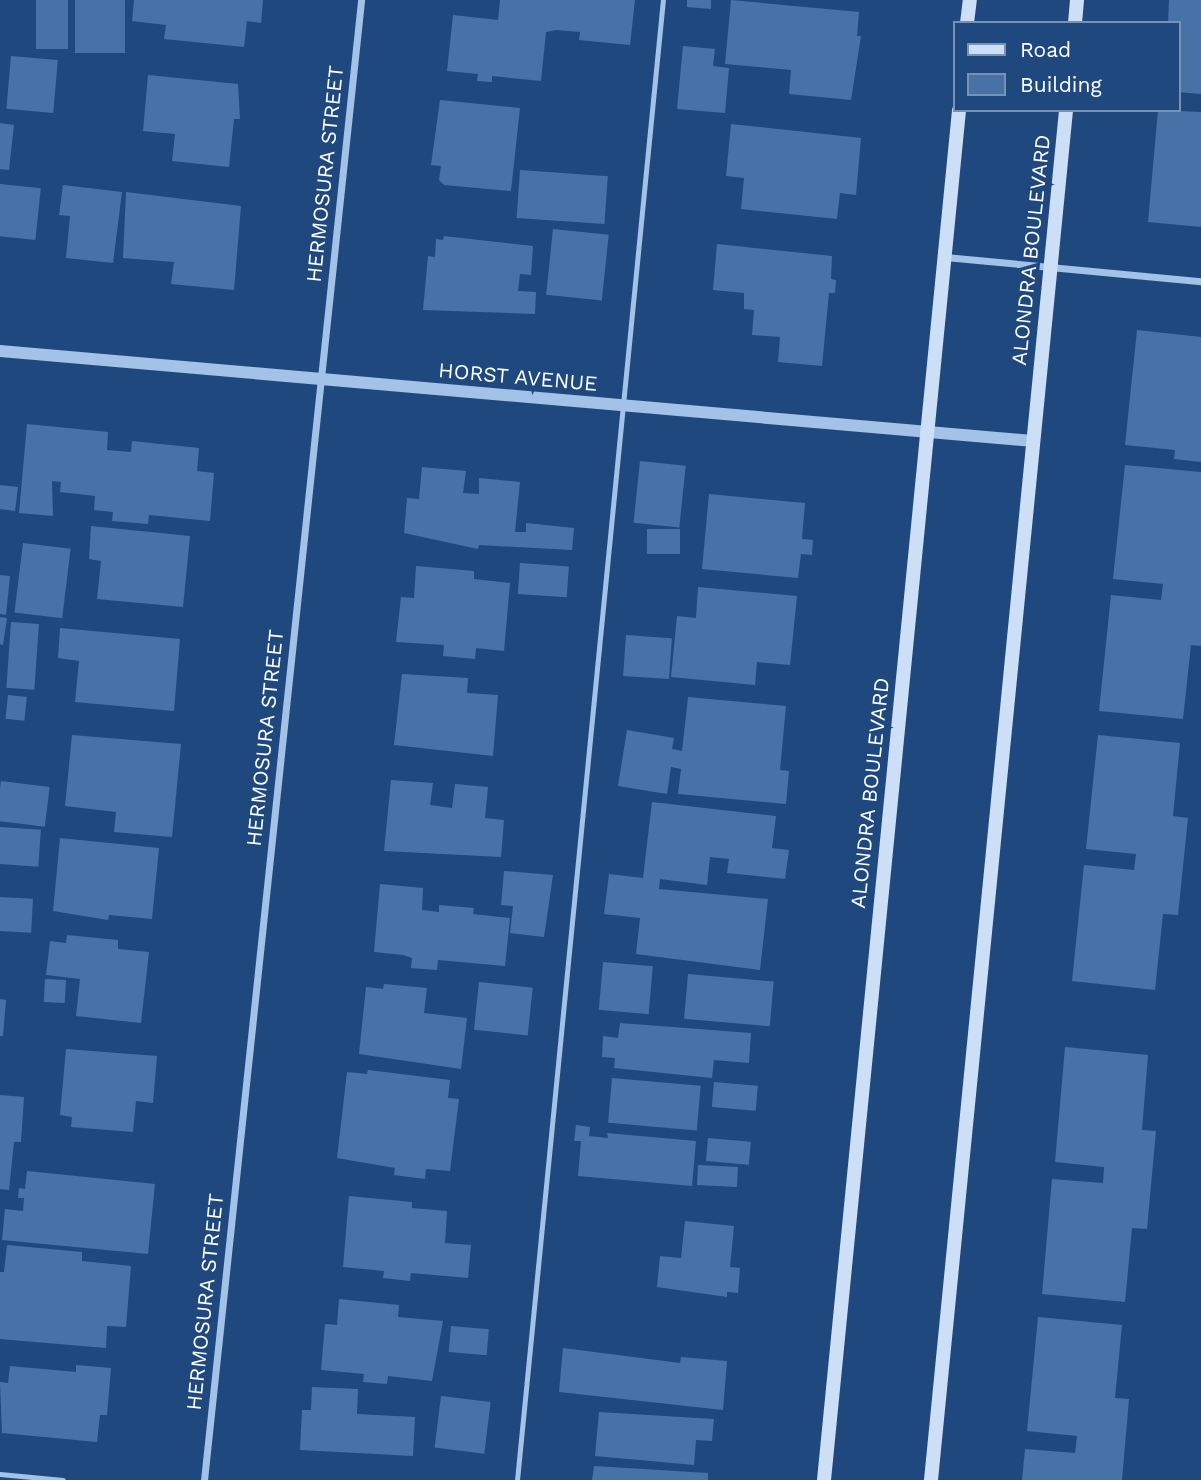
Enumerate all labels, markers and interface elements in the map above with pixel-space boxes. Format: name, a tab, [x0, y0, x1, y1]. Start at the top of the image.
legend	[953, 21, 1180, 112]
text: Road	[1020, 37, 1071, 62]
street label: HERMOSURA STREET	[301, 64, 349, 284]
text: Building	[1020, 72, 1102, 97]
street label: ALONDRA BOULEVARD	[1006, 133, 1056, 367]
street label: HORST AVENUE	[437, 357, 599, 397]
street label: HERMOSURA STREET	[241, 628, 289, 848]
street label: ALONDRA BOULEVARD	[845, 676, 895, 910]
street label: HERMOSURA STREET	[181, 1192, 229, 1412]

